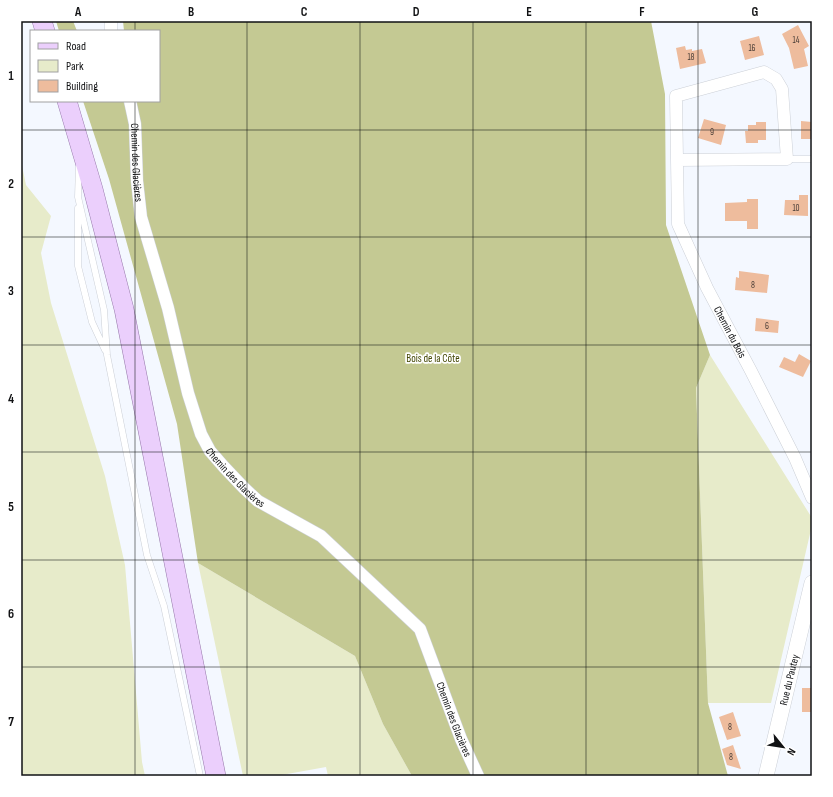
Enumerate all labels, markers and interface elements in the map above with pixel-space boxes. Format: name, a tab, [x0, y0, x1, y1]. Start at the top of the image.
text: A	[74, 4, 82, 20]
text: B	[188, 4, 194, 20]
text: C	[301, 4, 308, 20]
text: D	[413, 4, 420, 20]
text: E	[526, 4, 532, 20]
text: F	[639, 4, 645, 20]
text: G	[752, 4, 759, 20]
legend	[30, 30, 160, 102]
house number: 14	[793, 35, 800, 46]
text: Road	[66, 39, 86, 54]
house number: 16	[748, 43, 756, 54]
house number: 18	[687, 52, 695, 63]
text: Park	[66, 59, 84, 74]
text: 1	[8, 68, 14, 84]
text: Building	[66, 79, 98, 94]
street label: Chemin des Glacières	[128, 123, 146, 203]
house number: 9	[710, 127, 714, 138]
text: 2	[8, 176, 14, 192]
house number: 10	[792, 203, 800, 214]
house number: 8	[751, 280, 755, 291]
text: 3	[8, 283, 14, 299]
street label: Chemin du Bois	[711, 304, 749, 360]
house number: 6	[765, 321, 769, 332]
park label: Bois de la Côte	[406, 352, 460, 365]
text: 4	[8, 391, 14, 407]
street label: Chemin des Glacières	[203, 446, 267, 510]
text: 5	[8, 499, 14, 515]
text: 6	[8, 606, 14, 622]
street label: Rue du Pautey	[777, 652, 801, 707]
street label: Chemin des Glacières	[434, 680, 475, 759]
text: 7	[8, 714, 14, 730]
house number: 8	[728, 722, 732, 733]
north arrow	[763, 727, 803, 767]
text: N	[784, 746, 798, 758]
house number: 8	[729, 752, 733, 763]

